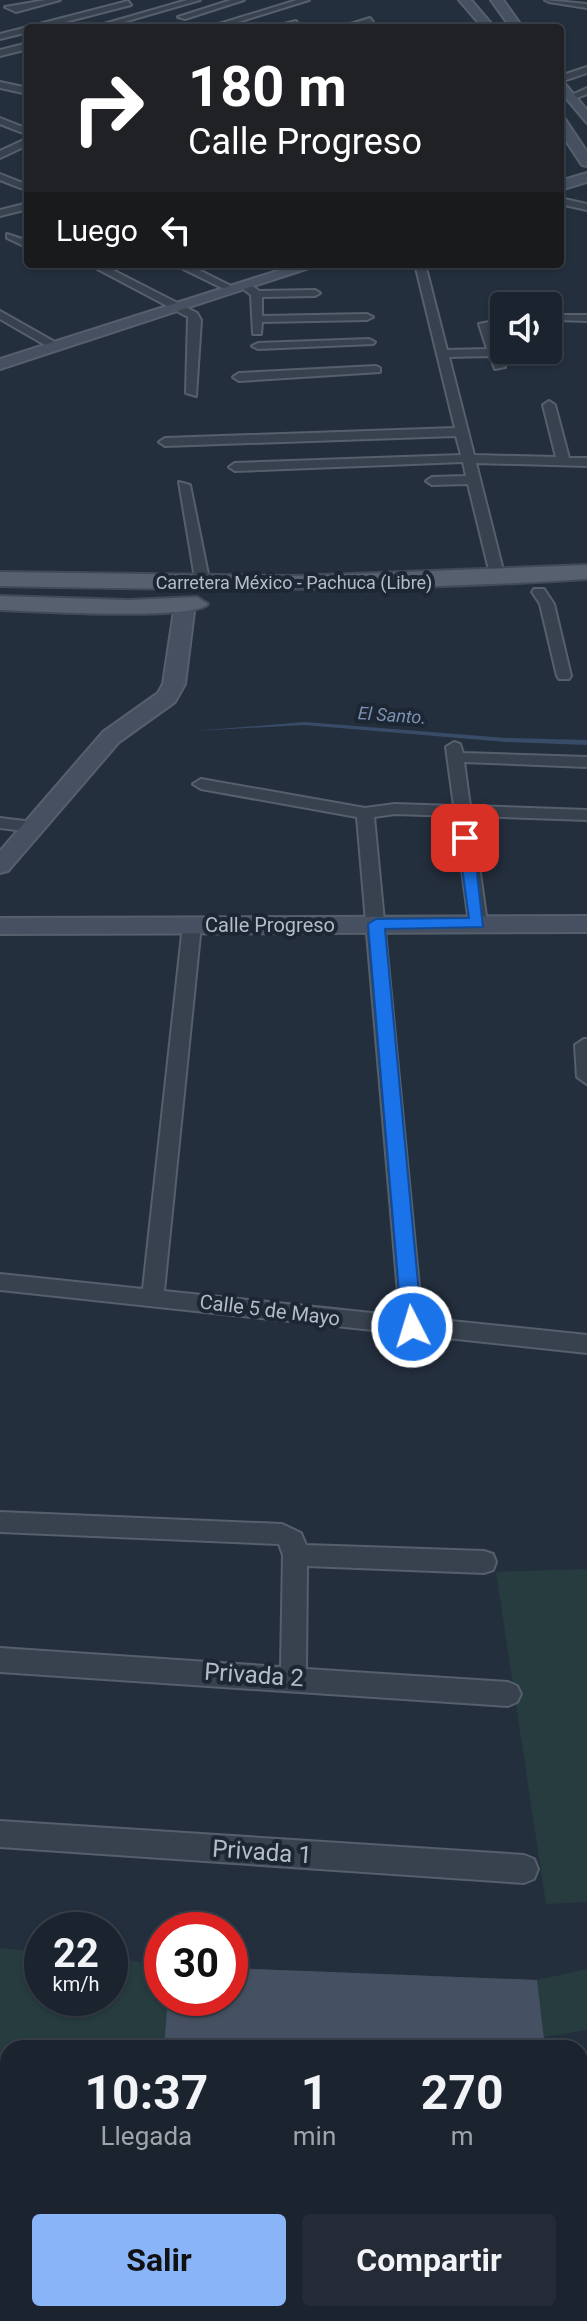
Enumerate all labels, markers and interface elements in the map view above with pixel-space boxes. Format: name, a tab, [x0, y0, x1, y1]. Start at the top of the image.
text: 180 m	[188, 54, 347, 120]
icon: right	[56, 56, 160, 160]
text: Calle Progreso	[188, 121, 422, 163]
icon: left	[154, 208, 198, 252]
text: Luego	[56, 213, 138, 248]
map controls	[490, 292, 562, 364]
button: sound	[490, 292, 562, 364]
street label: Carretera México - Pachuca (Libre)	[156, 572, 432, 594]
water label: El Santo.	[357, 702, 427, 728]
pin	[431, 804, 499, 872]
icon: arrive	[443, 816, 487, 860]
street label: Calle Progreso	[205, 913, 335, 937]
position arrow	[370, 1285, 454, 1369]
street label: Calle 5 de Mayo	[198, 1289, 342, 1331]
street label: Privada 2	[203, 1658, 305, 1692]
street label: Privada 1	[211, 1835, 313, 1869]
speed limit sign: 30	[144, 1912, 248, 2016]
text: 22	[53, 1930, 99, 1977]
text: km/h	[53, 1972, 99, 1996]
text: 10:37	[85, 2064, 208, 2121]
text: 1	[301, 2064, 328, 2121]
text: 270	[421, 2064, 503, 2121]
text: Llegada	[101, 2121, 192, 2151]
text: min	[293, 2121, 336, 2151]
text: m	[451, 2121, 474, 2151]
button: Salir	[32, 2214, 286, 2306]
button: Compartir	[302, 2214, 556, 2306]

